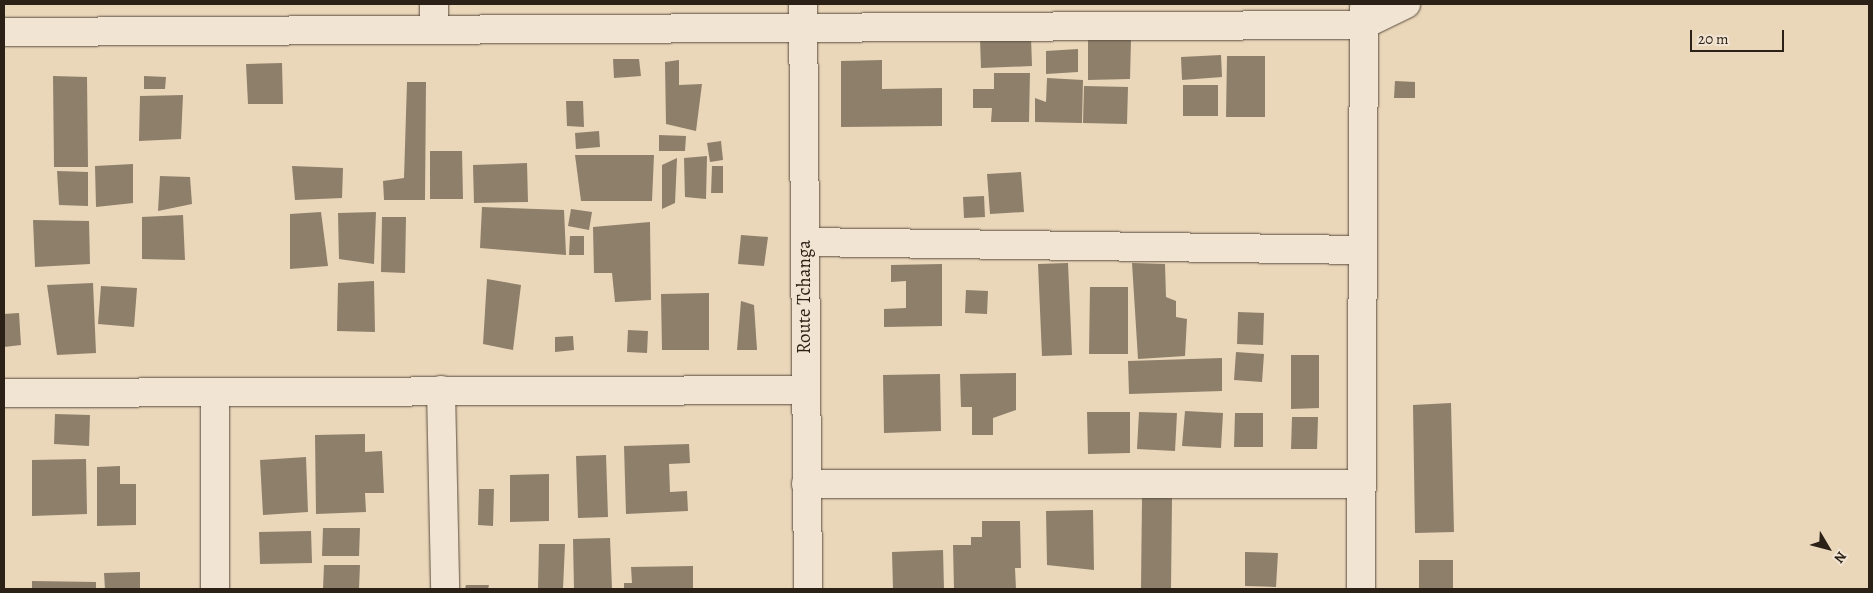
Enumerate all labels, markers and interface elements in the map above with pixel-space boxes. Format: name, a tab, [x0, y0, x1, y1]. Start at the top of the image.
scale bar	[1693, 20, 1787, 52]
text: 20 m	[1698, 29, 1729, 49]
street label: Route Tchanga	[794, 240, 816, 354]
north arrow	[1803, 523, 1853, 573]
text: N	[1830, 548, 1851, 567]

